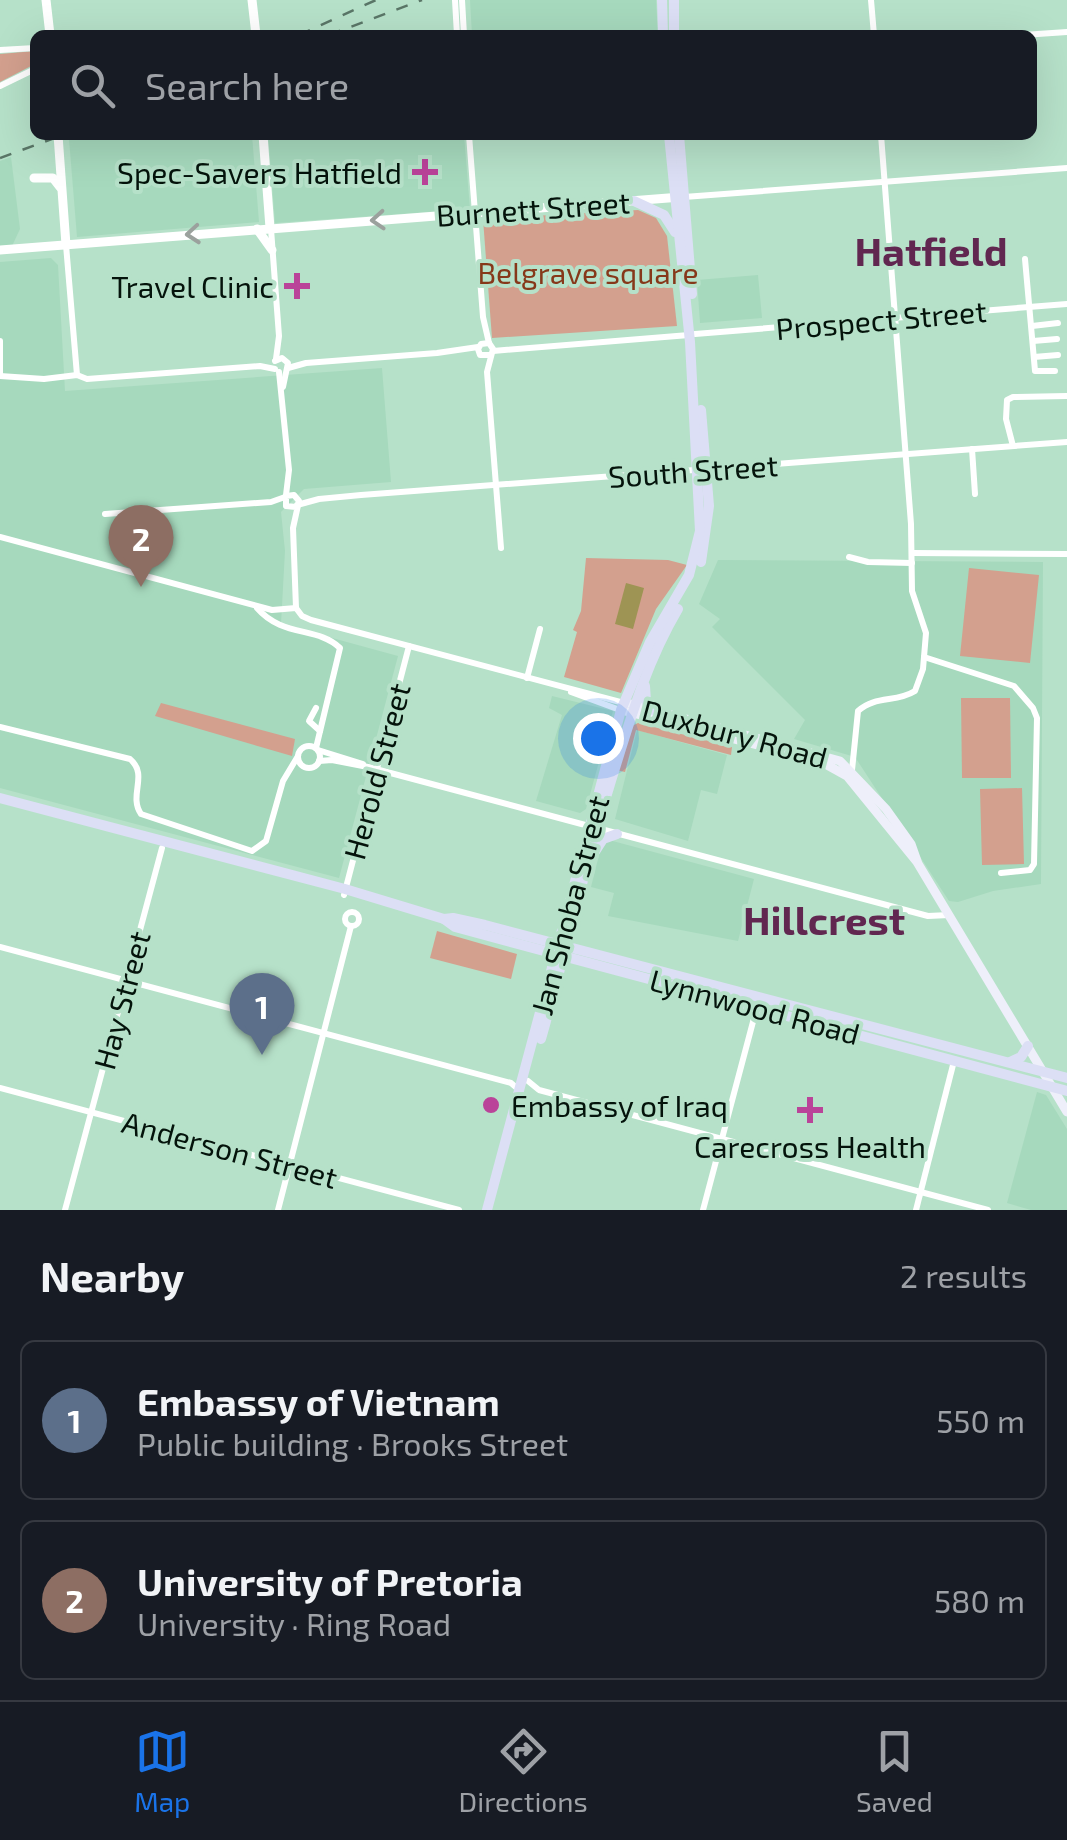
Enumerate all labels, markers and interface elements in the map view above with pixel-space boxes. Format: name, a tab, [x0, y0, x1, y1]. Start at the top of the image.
search box	[30, 30, 1037, 140]
icon: search	[65, 58, 120, 113]
text: Search here	[145, 62, 349, 108]
place label: Spec-Savers Hatfield	[117, 154, 402, 190]
marker: Spec-Savers Hatfield	[412, 159, 438, 185]
street label: Burnett Street	[435, 183, 631, 233]
one-way arrow	[370, 209, 386, 230]
one-way arrow	[184, 223, 200, 245]
district label: Hatfield	[854, 226, 1008, 274]
park label: Belgrave square	[477, 254, 699, 290]
place label: Travel Clinic	[111, 268, 274, 304]
marker: Travel Clinic	[284, 273, 310, 299]
street label: Prospect Street	[774, 292, 988, 346]
street label: South Street	[607, 446, 779, 494]
pin: 2	[108, 504, 174, 587]
street label: Herold Street	[335, 679, 417, 863]
street label: Duxbury Road	[639, 691, 831, 775]
your location	[573, 713, 624, 764]
street label: Jan Shoba Street	[522, 791, 616, 1019]
district label: Hillcrest	[743, 895, 905, 943]
street label: Hay Street	[85, 927, 157, 1073]
street label: Lynnwood Road	[646, 961, 864, 1051]
pin: 1	[230, 972, 294, 1055]
place label: Embassy of Iraq	[511, 1087, 728, 1123]
marker: Embassy of Iraq	[480, 1094, 502, 1116]
marker: Carecross Health	[797, 1097, 823, 1123]
street label: Anderson Street	[119, 1103, 341, 1195]
place label: Carecross Health	[694, 1128, 926, 1164]
text: Nearby	[40, 1250, 184, 1300]
text: 2 results	[900, 1256, 1027, 1294]
text: Embassy of Vietnam	[137, 1378, 500, 1424]
text: 1	[68, 1401, 81, 1439]
text: 550 m	[936, 1401, 1025, 1439]
text: Public building · Brooks Street	[137, 1424, 568, 1462]
text: University of Pretoria	[137, 1558, 523, 1604]
text: 2	[65, 1581, 84, 1619]
text: 580 m	[934, 1581, 1025, 1619]
text: University · Ring Road	[137, 1604, 451, 1642]
tab: Map	[134, 1724, 190, 1818]
tab: Directions	[459, 1724, 588, 1818]
tab: Saved	[856, 1724, 933, 1818]

